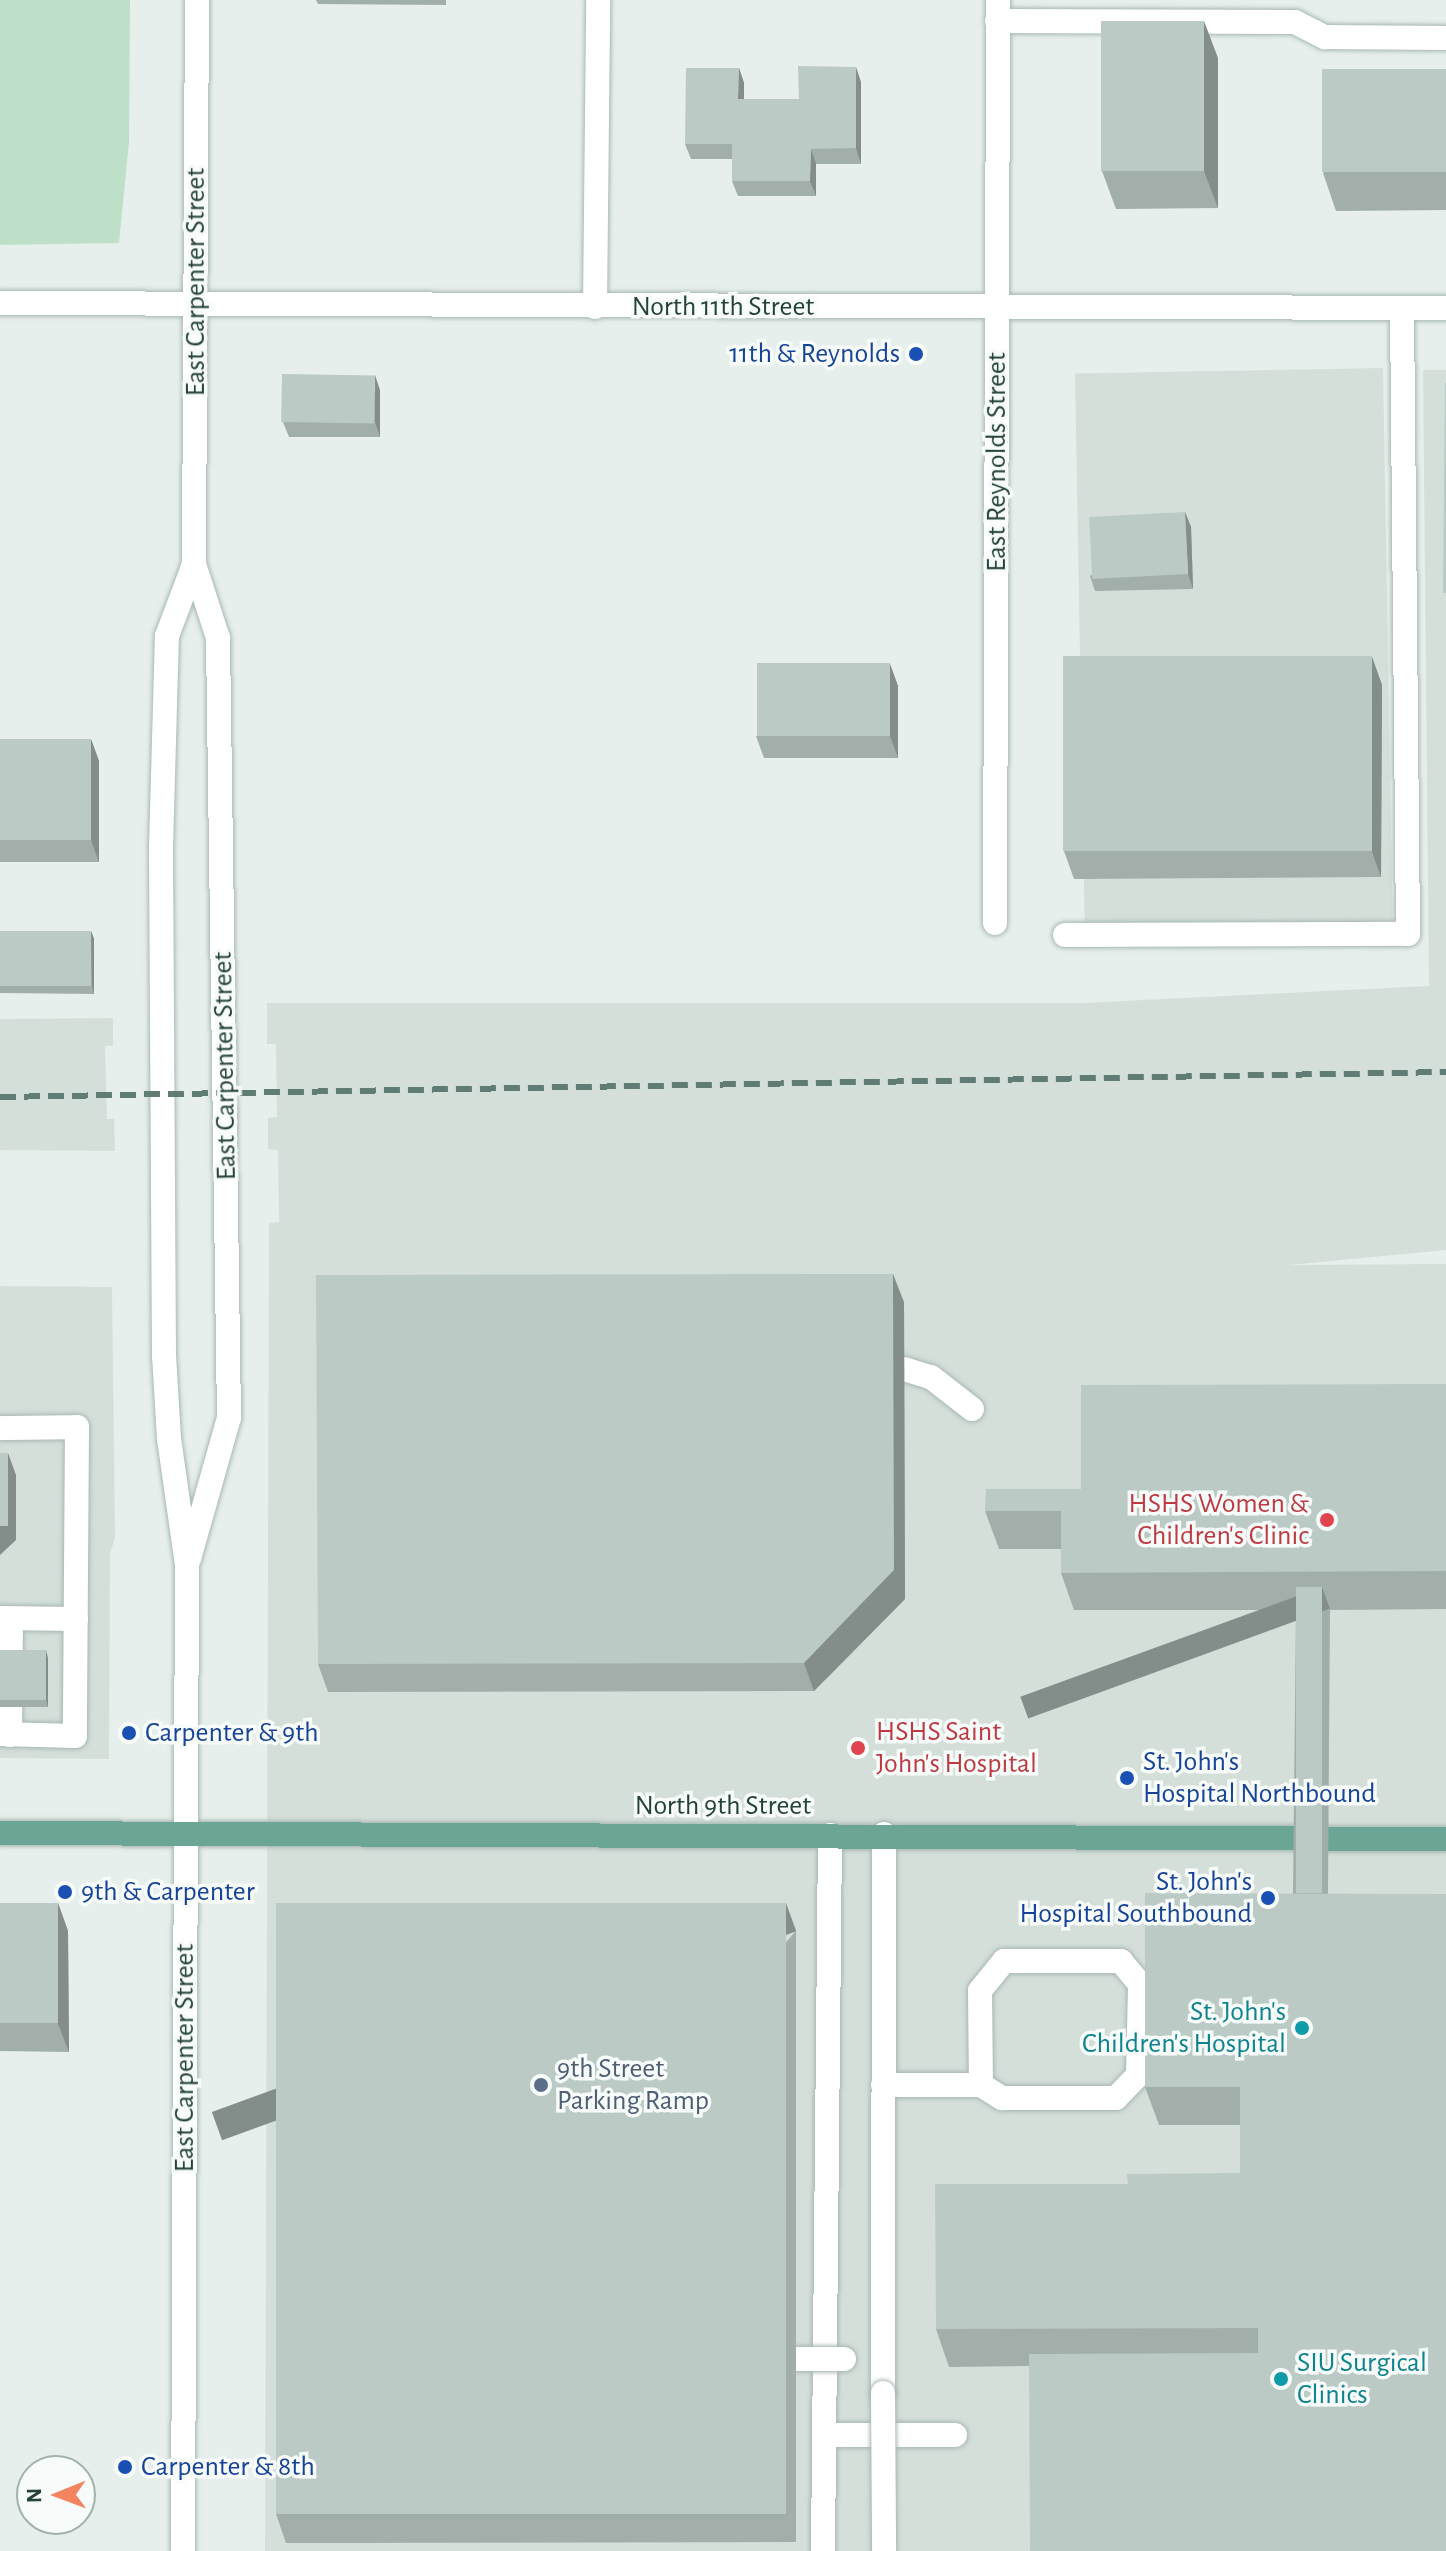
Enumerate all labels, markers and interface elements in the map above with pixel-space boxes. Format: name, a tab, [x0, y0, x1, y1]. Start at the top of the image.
street label: East Carpenter Street	[179, 168, 213, 396]
street label: North 11th Street	[632, 290, 814, 324]
place label: 11th & Reynolds	[729, 337, 900, 371]
marker: 11th & Reynolds	[907, 345, 925, 363]
street label: East Reynolds Street	[980, 352, 1014, 572]
street label: East Carpenter Street	[206, 951, 244, 1181]
place label: HSHS Women & Children's Clinic	[1129, 1487, 1309, 1553]
marker: HSHS Women & Children's Clinic	[1316, 1509, 1338, 1531]
place label: HSHS Saint John's Hospital	[876, 1715, 1037, 1781]
place label: Carpenter & 9th	[145, 1716, 319, 1750]
marker: Carpenter & 9th	[120, 1724, 138, 1742]
marker: HSHS Saint John's Hospital	[847, 1737, 869, 1759]
place label: St. John's Hospital Northbound	[1143, 1745, 1376, 1811]
marker: St. John's Hospital Northbound	[1118, 1769, 1136, 1787]
street label: North 9th Street	[635, 1789, 811, 1823]
place label: St. John's Hospital Southbound	[1020, 1865, 1252, 1931]
place label: 9th & Carpenter	[81, 1875, 255, 1909]
marker: 9th & Carpenter	[56, 1883, 74, 1901]
marker: St. John's Hospital Southbound	[1259, 1889, 1277, 1907]
street label: East Carpenter Street	[168, 1944, 202, 2172]
place label: St. John's Children's Hospital	[1082, 1995, 1286, 2061]
marker: St. John's Children's Hospital	[1293, 2019, 1311, 2037]
place label: 9th Street Parking Ramp	[557, 2052, 709, 2118]
marker: 9th Street Parking Ramp	[532, 2076, 550, 2094]
place label: SIU Surgical Clinics	[1297, 2346, 1427, 2412]
marker: SIU Surgical Clinics	[1272, 2370, 1290, 2388]
place label: Carpenter & 8th	[141, 2450, 315, 2484]
north arrow	[16, 2455, 96, 2535]
marker: Carpenter & 8th	[116, 2458, 134, 2476]
text: N	[23, 2488, 45, 2503]

